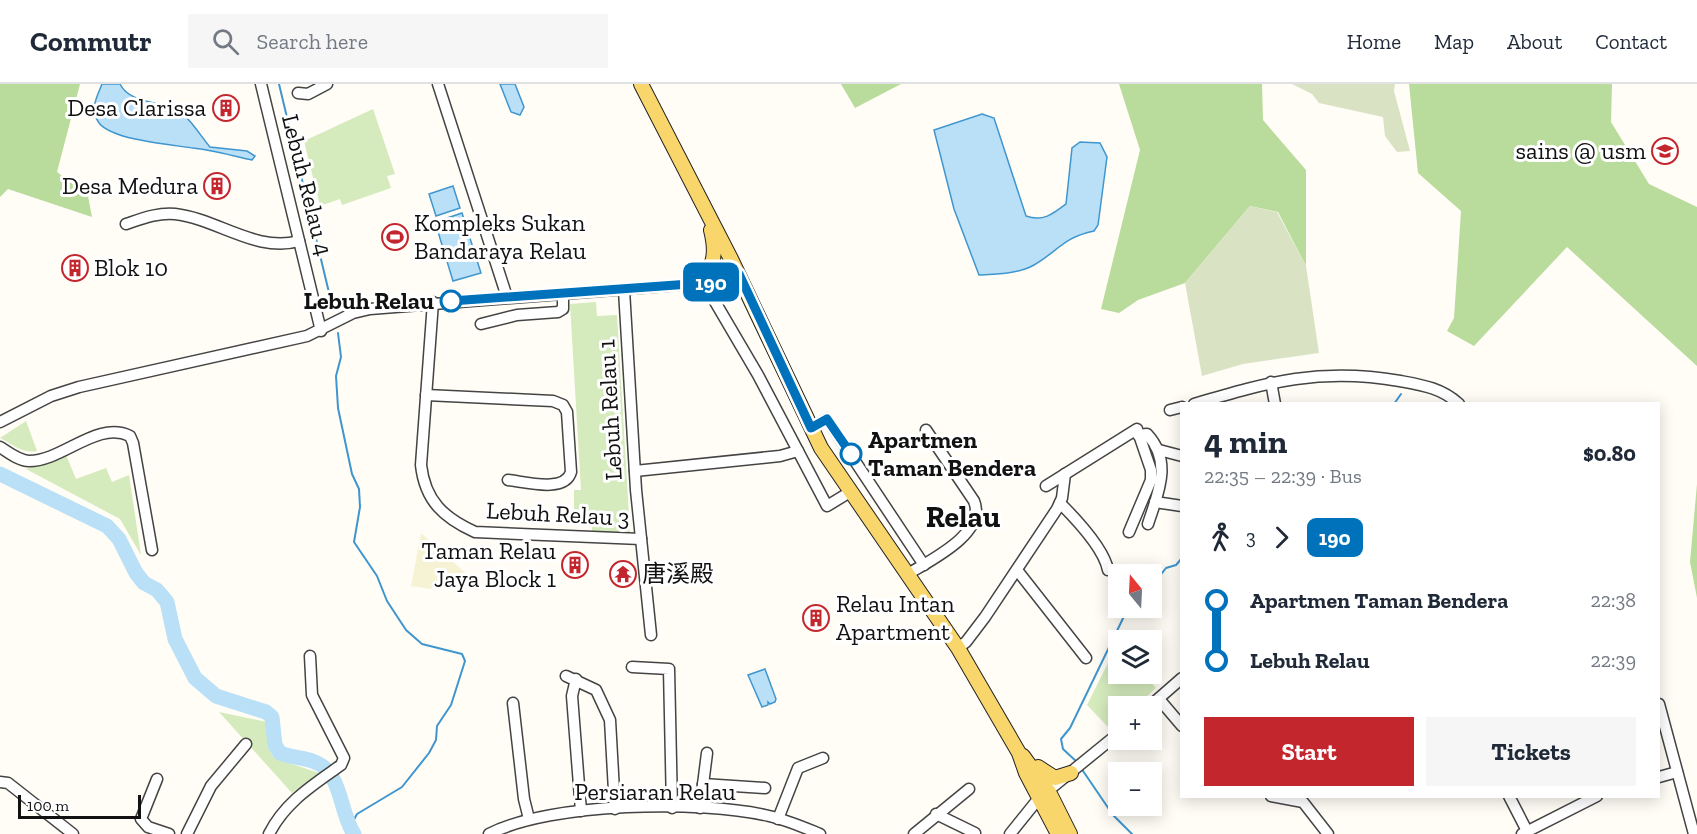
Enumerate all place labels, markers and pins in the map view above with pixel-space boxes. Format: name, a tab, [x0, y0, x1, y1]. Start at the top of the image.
place label: Desa Clarissa	[67, 93, 206, 122]
building icon: Desa Clarissa	[211, 93, 241, 123]
place label: sains @ usm	[1516, 136, 1646, 165]
school or university icon: sains @ usm	[1650, 136, 1680, 166]
place label: Desa Medura	[62, 171, 198, 200]
building icon: Desa Medura	[202, 171, 232, 201]
place label: Kompleks Sukan Bandaraya Relau	[414, 208, 587, 265]
sports icon: Kompleks Sukan Bandaraya Relau	[380, 222, 410, 252]
building icon: Blok 10	[60, 253, 90, 283]
place label: Blok 10	[94, 253, 168, 282]
place label: Lebuh Relau	[304, 286, 434, 315]
marker: Lebuh Relau	[440, 290, 462, 312]
place label: Apartmen Taman Bendera	[868, 425, 1036, 482]
marker: Apartmen Taman Bendera	[840, 443, 862, 465]
place label: Taman Relau Jaya Block 1	[421, 536, 557, 593]
building icon: Taman Relau Jaya Block 1	[560, 550, 590, 580]
temple icon: 唐溪殿	[608, 559, 638, 589]
place label: 唐溪殿	[642, 559, 714, 588]
place label: Relau Intan Apartment	[836, 589, 955, 646]
building icon: Relau Intan Apartment	[801, 603, 831, 633]

